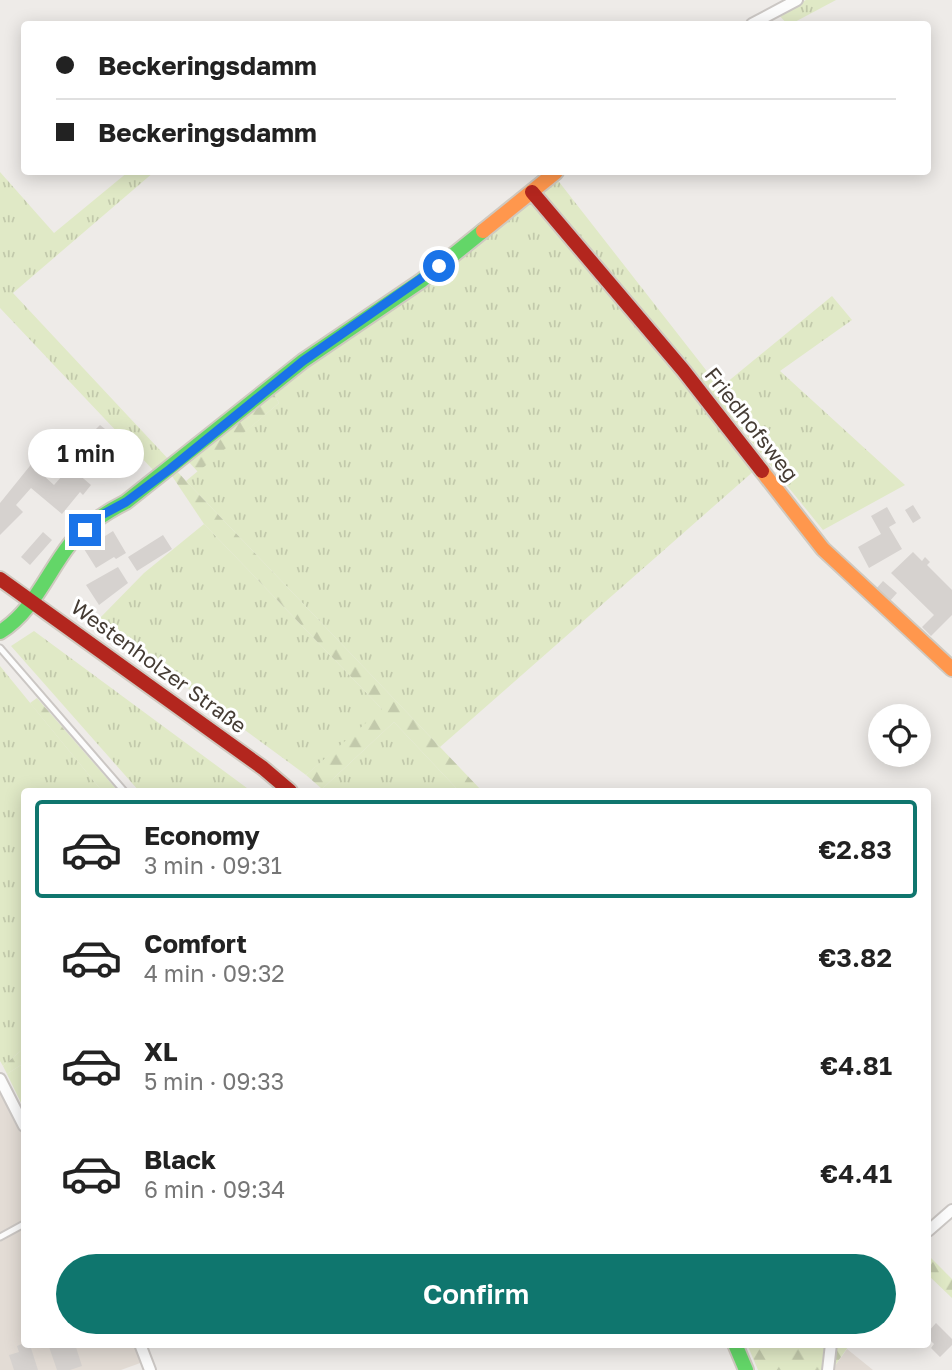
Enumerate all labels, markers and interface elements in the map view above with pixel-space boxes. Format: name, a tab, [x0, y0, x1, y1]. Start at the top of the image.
text: Beckeringsdamm	[98, 50, 317, 81]
text: Beckeringsdamm	[98, 117, 317, 148]
route start	[423, 250, 455, 282]
street label: Friedhofsweg	[699, 362, 805, 486]
callout: 1 min	[27, 428, 143, 477]
text: 1 min	[57, 439, 115, 467]
route end	[69, 514, 101, 546]
street label: Westenholzer Straße	[66, 594, 252, 738]
map controls	[868, 704, 931, 767]
button: locate	[868, 704, 931, 767]
icon: car	[60, 818, 123, 881]
text: Economy	[144, 820, 260, 851]
text: €2.83	[818, 834, 892, 865]
text: 3 min · 09:31	[144, 851, 282, 879]
icon: car	[60, 926, 123, 989]
text: Comfort	[144, 928, 247, 959]
text: €3.82	[818, 942, 892, 973]
text: 4 min · 09:32	[144, 959, 285, 987]
icon: car	[60, 1034, 123, 1097]
text: XL	[144, 1036, 178, 1067]
text: €4.81	[820, 1050, 892, 1081]
text: 5 min · 09:33	[144, 1067, 284, 1095]
icon: car	[60, 1142, 123, 1205]
text: Black	[144, 1144, 216, 1175]
text: €4.41	[820, 1158, 892, 1189]
text: 6 min · 09:34	[144, 1175, 285, 1203]
button: Confirm	[56, 1254, 896, 1334]

